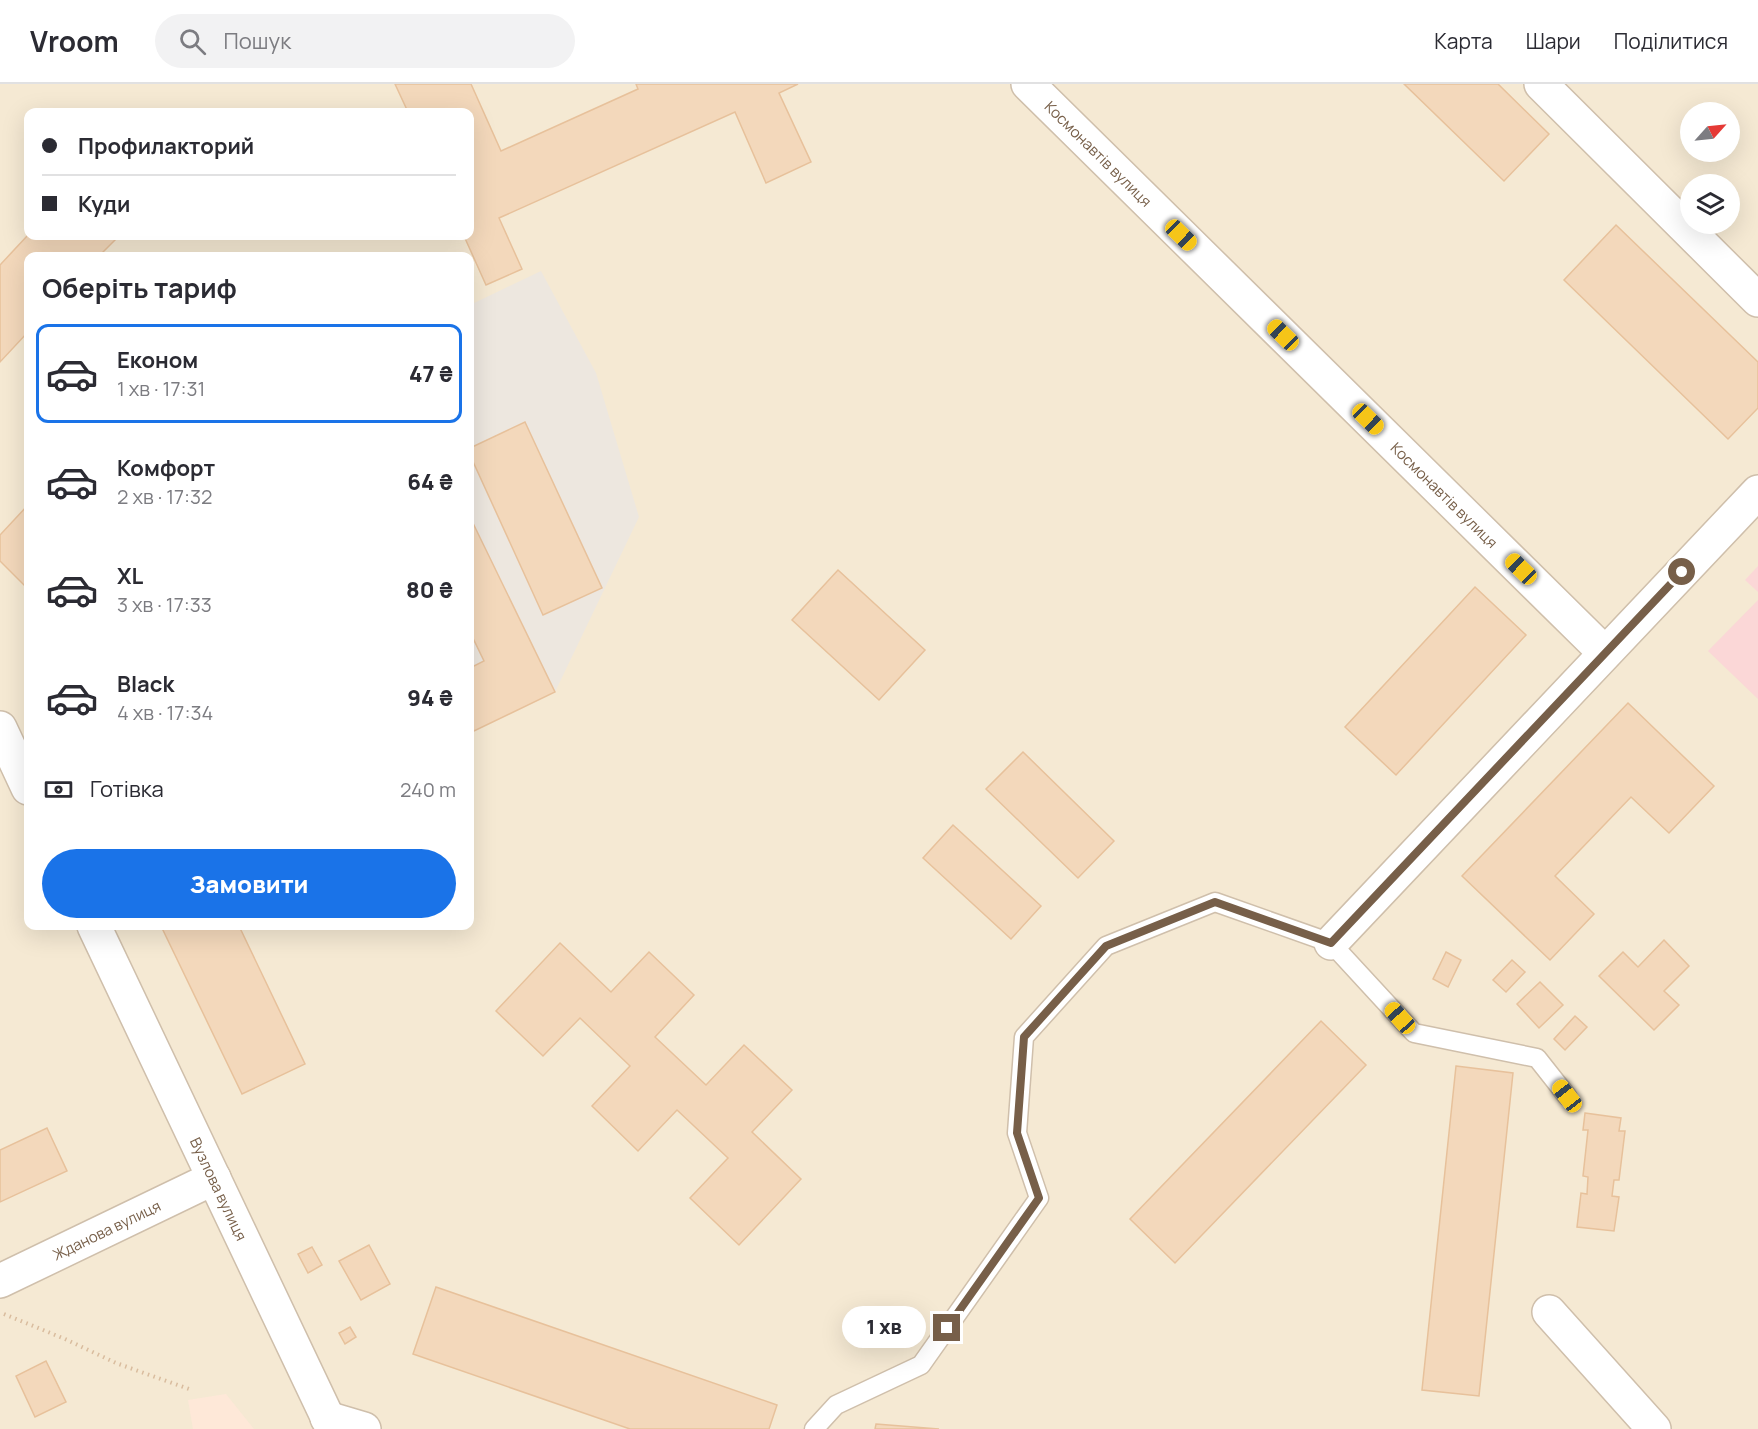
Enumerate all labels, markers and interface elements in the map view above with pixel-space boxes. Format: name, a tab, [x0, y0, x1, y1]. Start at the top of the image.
search box	[155, 14, 575, 68]
text: Vroom	[30, 22, 119, 60]
icon: search	[176, 25, 209, 58]
text: Пошук	[224, 26, 291, 56]
text: Карта	[1434, 27, 1493, 55]
text: Шари	[1526, 27, 1581, 55]
text: Поділитися	[1614, 27, 1728, 55]
street label: Космонавтів вулиця	[1040, 96, 1157, 211]
north arrow	[1680, 102, 1740, 162]
map controls	[1680, 102, 1740, 234]
text: Профилакторий	[78, 131, 254, 161]
button: layers	[1680, 174, 1740, 234]
text: Куди	[78, 189, 130, 219]
car	[1162, 216, 1200, 254]
text: Оберіть тариф	[42, 269, 237, 306]
car	[1264, 316, 1302, 354]
text: Економ	[117, 345, 198, 375]
icon: car	[45, 347, 99, 401]
text: 47 ₴	[409, 359, 453, 389]
text: 1 хв · 17:31	[117, 375, 205, 402]
car	[1349, 400, 1387, 438]
street label: Космонавтів вулиця	[1386, 437, 1503, 552]
text: Комфорт	[117, 453, 215, 483]
icon: car	[45, 455, 99, 509]
text: 64 ₴	[407, 467, 453, 497]
text: 2 хв · 17:32	[117, 483, 212, 510]
car	[1502, 550, 1540, 588]
route start	[1668, 558, 1695, 585]
text: XL	[117, 561, 143, 591]
icon: car	[45, 563, 99, 617]
text: 80 ₴	[406, 575, 453, 605]
text: 3 хв · 17:33	[117, 591, 212, 618]
text: Black	[117, 669, 174, 699]
icon: car	[45, 671, 99, 725]
text: 94 ₴	[407, 683, 453, 713]
text: 4 хв · 17:34	[117, 699, 213, 726]
icon: cash	[42, 773, 75, 806]
text: Готівка	[90, 774, 164, 804]
text: 240 m	[400, 776, 456, 803]
button: Замовити	[42, 849, 456, 918]
car	[1381, 999, 1419, 1037]
car	[1549, 1076, 1585, 1116]
street label: Вузлова вулиця	[185, 1134, 252, 1244]
street label: Жданова вулиця	[49, 1195, 164, 1265]
callout: 1 хв	[842, 1307, 926, 1349]
text: 1 хв	[866, 1313, 902, 1340]
route end	[933, 1314, 960, 1341]

